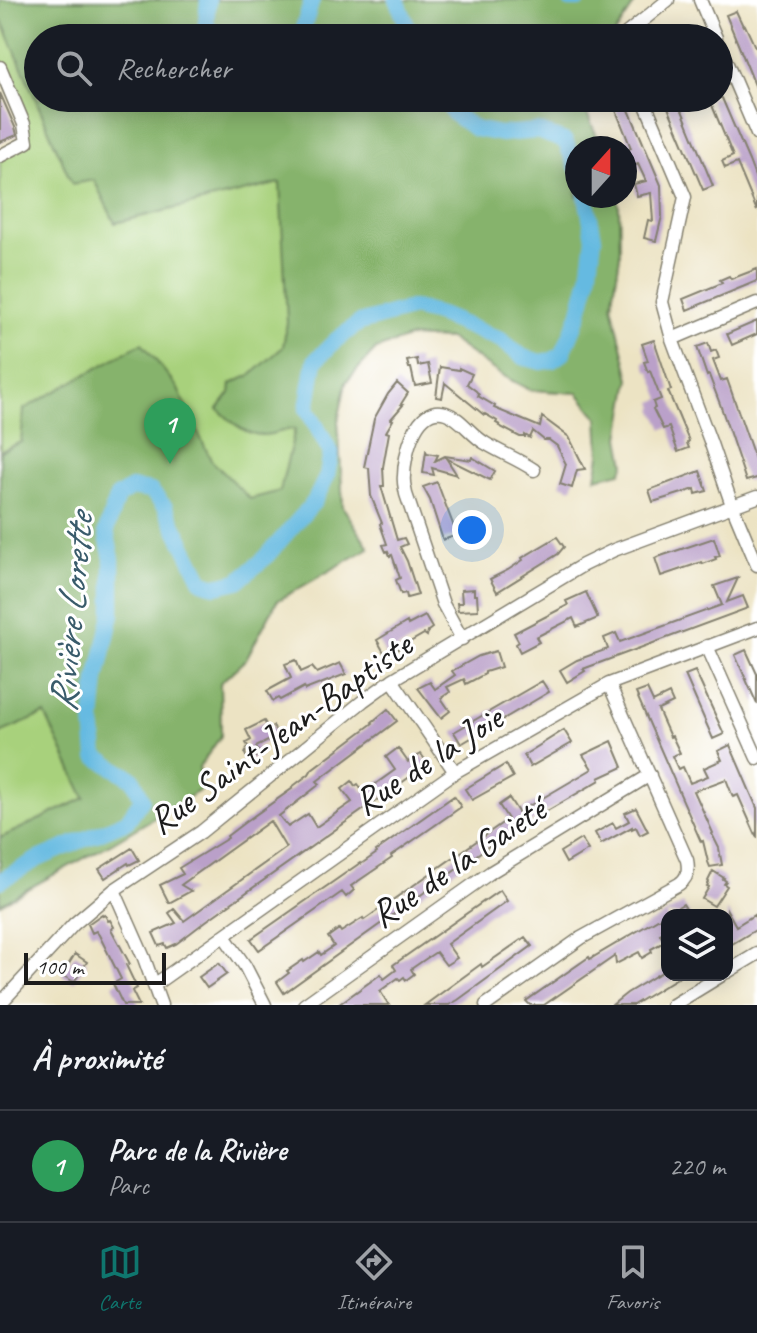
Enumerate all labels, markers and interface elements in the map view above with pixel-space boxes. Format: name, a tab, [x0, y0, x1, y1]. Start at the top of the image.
search box	[24, 24, 733, 112]
icon: search	[52, 46, 96, 90]
text: Rechercher	[116, 49, 231, 87]
north arrow	[565, 136, 637, 208]
pin: 1	[144, 398, 196, 464]
water label: Rivière Lorette	[37, 506, 105, 714]
your location	[452, 510, 492, 550]
street label: Rue Saint-Jean-Baptiste	[139, 620, 423, 845]
street label: Rue de la Joie	[345, 693, 513, 825]
street label: Rue de la Gaieté	[361, 783, 559, 938]
map controls	[661, 909, 733, 981]
button: layers	[661, 909, 733, 981]
scale bar	[24, 949, 166, 985]
text: 100 m	[36, 953, 83, 981]
text: À proximité	[32, 1036, 161, 1079]
text: Parc de la Rivière	[108, 1131, 286, 1169]
text: 1	[52, 1150, 64, 1183]
text: 220 m	[669, 1150, 725, 1183]
text: Parc	[108, 1169, 149, 1202]
tab: Carte	[98, 1240, 142, 1316]
tab: Itinéraire	[337, 1240, 411, 1316]
tab: Favoris	[606, 1240, 659, 1316]

